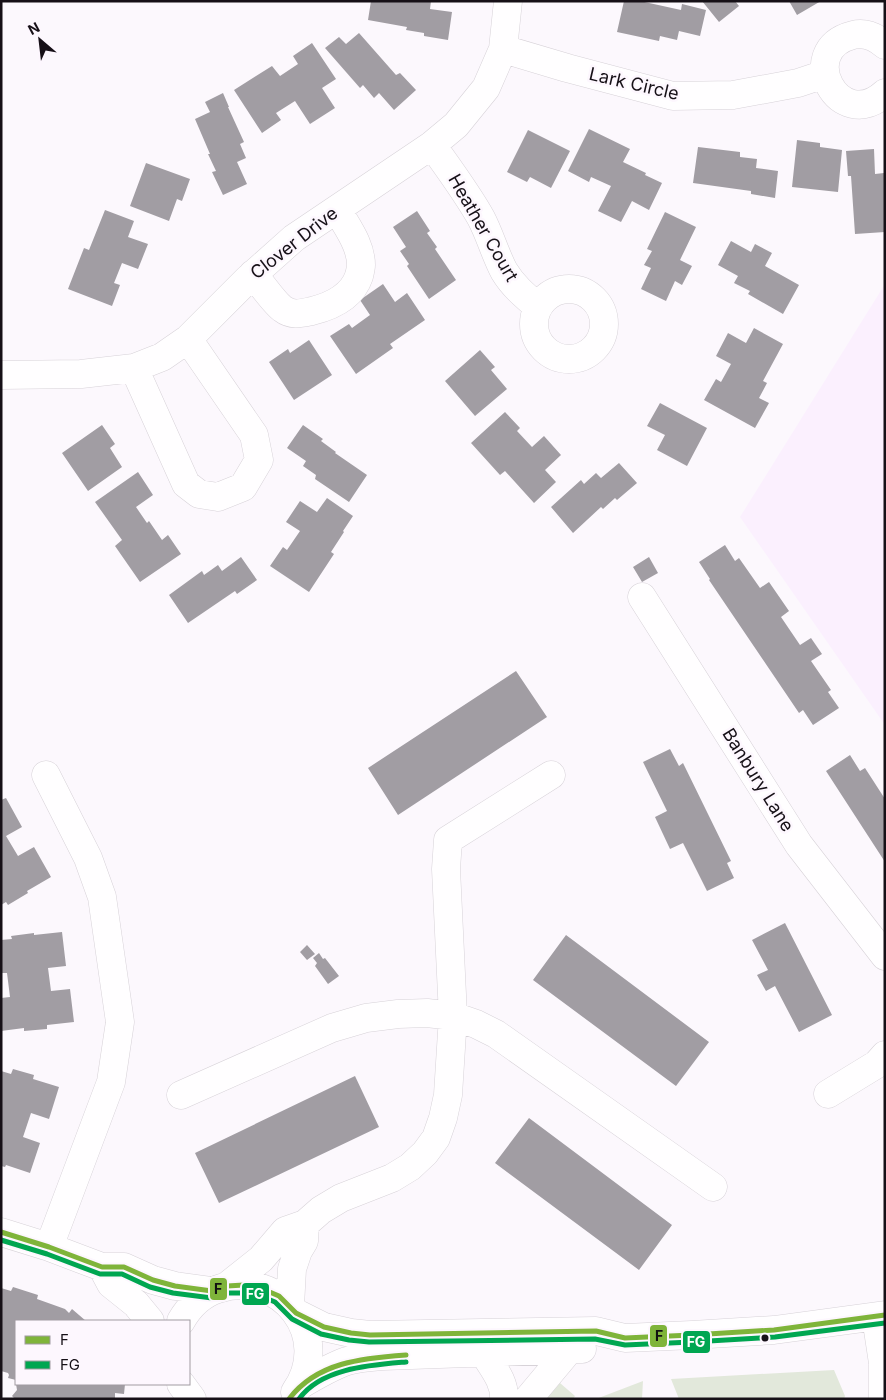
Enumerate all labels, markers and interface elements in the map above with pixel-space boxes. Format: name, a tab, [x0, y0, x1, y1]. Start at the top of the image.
north arrow	[15, 15, 65, 65]
text: N	[25, 18, 42, 38]
street label: Lark Circle	[587, 63, 681, 104]
street label: Heather Court	[444, 170, 523, 285]
street label: Clover Drive	[246, 202, 341, 283]
street label: Banbury Lane	[718, 724, 799, 835]
line badge: F	[209, 1277, 228, 1301]
text: F	[214, 1280, 222, 1297]
line badge: FG	[241, 1282, 270, 1306]
text: FG	[246, 1285, 264, 1302]
legend	[15, 1320, 190, 1385]
line badge: F	[649, 1324, 668, 1348]
text: F	[655, 1327, 663, 1344]
text: F	[60, 1330, 69, 1349]
line badge: FG	[682, 1330, 711, 1354]
text: FG	[687, 1333, 705, 1350]
unlabelled marker	[760, 1333, 770, 1343]
text: FG	[60, 1355, 80, 1374]

